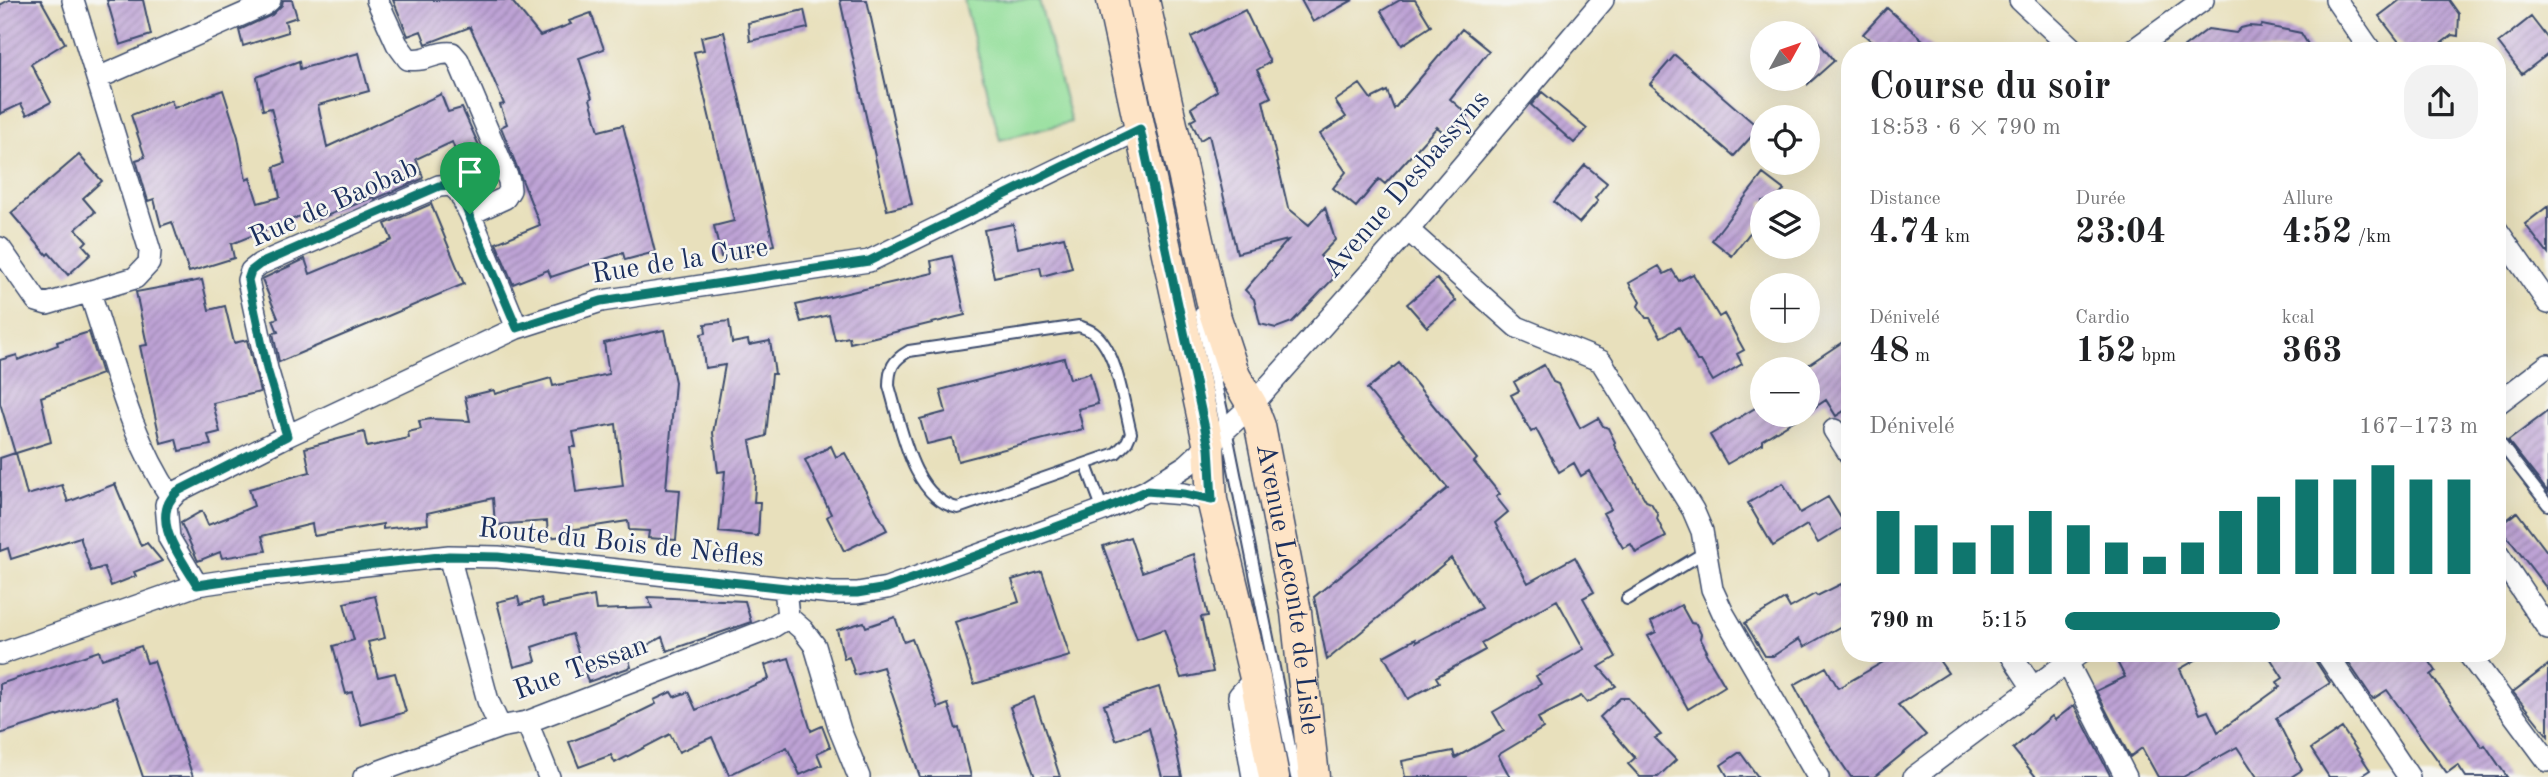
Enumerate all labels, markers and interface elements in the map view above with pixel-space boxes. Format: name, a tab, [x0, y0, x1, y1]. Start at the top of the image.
north arrow	[1750, 21, 1820, 91]
map controls	[1750, 21, 1820, 427]
button: share	[2404, 65, 2478, 139]
text: Course du soir	[1869, 69, 2111, 107]
street label: Avenue Desbassyns	[1318, 86, 1496, 284]
button: locate	[1750, 105, 1820, 175]
text: 18:53 · 6 × 790 m	[1869, 116, 2061, 139]
pin	[440, 142, 500, 214]
icon: arrive	[451, 153, 489, 191]
street label: Rue de Baobab	[246, 154, 422, 254]
button: layers	[1750, 189, 1820, 259]
text: Distance	[1869, 190, 1941, 209]
text: Durée	[2075, 190, 2126, 209]
text: Allure	[2282, 190, 2333, 209]
text: 4.74	[1869, 215, 1940, 250]
text: 23:04	[2075, 215, 2166, 250]
text: 4:52	[2282, 215, 2352, 250]
text: km	[1940, 228, 1970, 247]
text: /km	[2352, 228, 2391, 247]
street label: Rue de la Cure	[590, 234, 770, 290]
button: +	[1750, 273, 1820, 343]
text: Dénivelé	[1869, 309, 1940, 328]
text: Cardio	[2075, 309, 2130, 328]
text: kcal	[2282, 309, 2314, 328]
text: 48	[1869, 334, 1910, 369]
text: 152	[2075, 334, 2136, 369]
text: 363	[2282, 334, 2343, 369]
text: m	[1910, 347, 1930, 366]
text: bpm	[2136, 347, 2176, 366]
button: −	[1750, 357, 1820, 427]
text: Dénivelé	[1869, 415, 1955, 438]
text: 167–173 m	[2359, 415, 2478, 438]
street label: Avenue Leconte de Lisle	[1250, 442, 1323, 736]
street label: Route du Bois de Nèfles	[477, 515, 765, 573]
text: 790 m	[1869, 609, 1934, 632]
text: 5:15	[1981, 609, 2027, 632]
street label: Rue Tessan	[510, 632, 652, 706]

